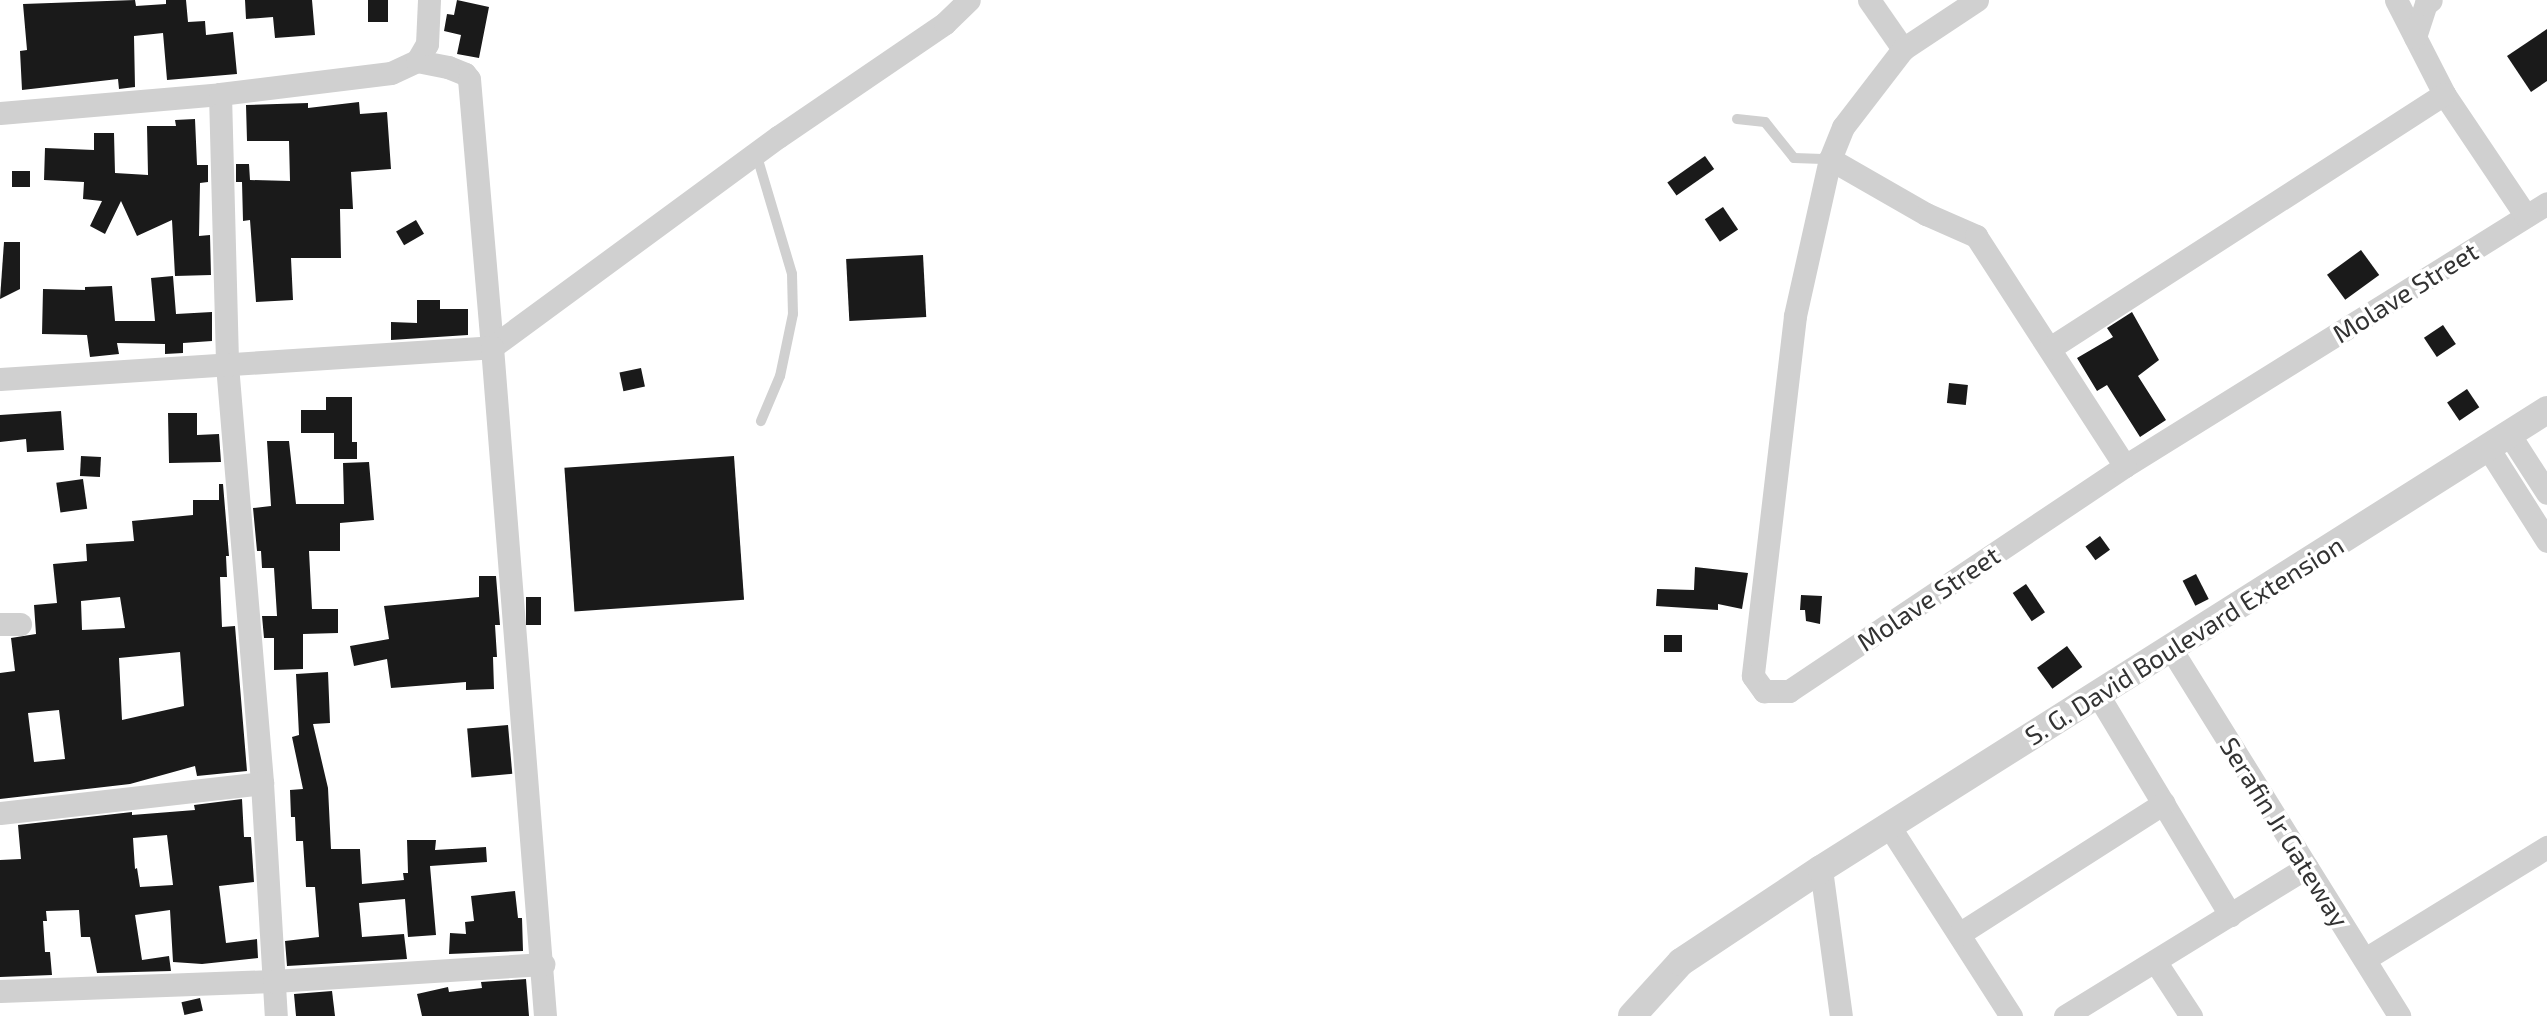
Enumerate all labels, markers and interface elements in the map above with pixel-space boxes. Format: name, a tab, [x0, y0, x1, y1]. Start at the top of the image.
street label: Molave Street	[2327, 235, 2483, 349]
street label: S. G. David Boulevard Extension	[2019, 529, 2349, 751]
street label: Molave Street	[1851, 539, 2005, 657]
street label: Serafin Jr Gateway	[2214, 731, 2356, 933]

